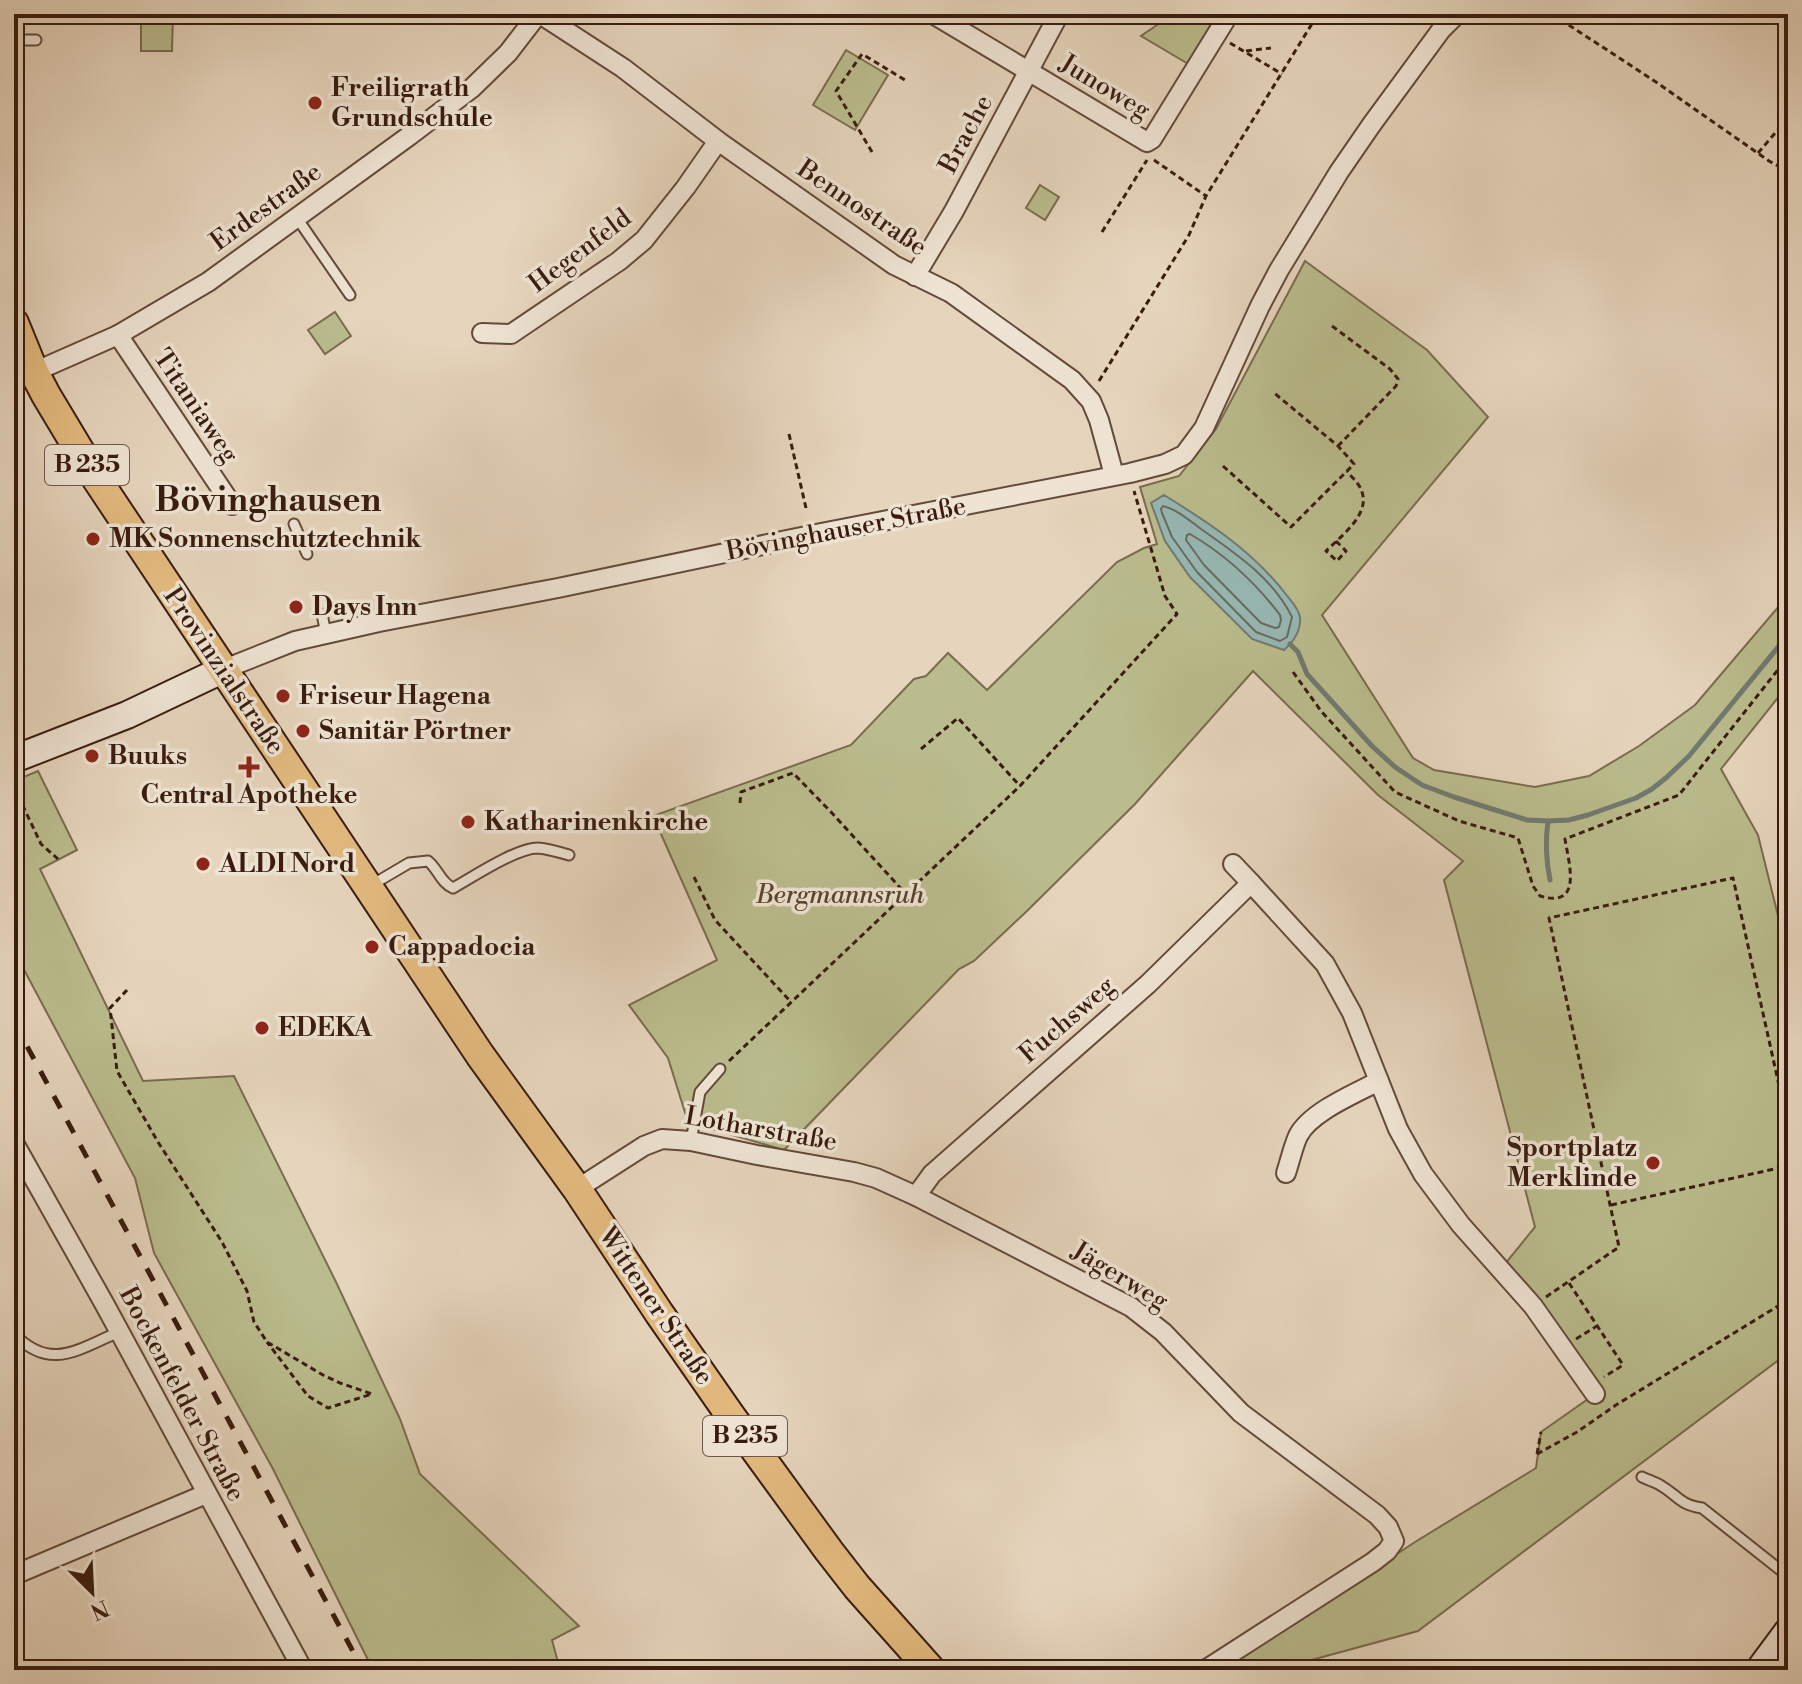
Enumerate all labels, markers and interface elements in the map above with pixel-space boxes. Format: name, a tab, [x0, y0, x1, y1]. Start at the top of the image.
street label: Junoweg	[1053, 47, 1157, 127]
place label: Freiligrath Grundschule	[331, 72, 493, 134]
street label: Brache	[932, 89, 1000, 180]
marker: Freiligrath Grundschule	[306, 94, 324, 112]
street label: Bennostraße	[790, 152, 933, 263]
street label: Erdestraße	[204, 156, 328, 258]
street label: Hegenfeld	[522, 202, 638, 300]
street label: Titaniaweg	[146, 343, 246, 470]
road number: B 235	[45, 445, 129, 485]
district label: Bövinghausen	[155, 480, 381, 522]
street label: Bövinghauser Straße	[722, 490, 969, 568]
place label: MK Sonnenschutztechnik	[109, 523, 422, 555]
marker: MK Sonnenschutztechnik	[84, 530, 102, 548]
street label: Provinzialstraße	[156, 581, 292, 761]
place label: Days Inn	[312, 591, 417, 623]
marker: Days Inn	[287, 598, 305, 616]
place label: Friseur Hagena	[299, 680, 492, 712]
marker: Friseur Hagena	[274, 687, 292, 705]
place label: Sanitär Pörtner	[319, 715, 511, 747]
marker: Sanitär Pörtner	[294, 722, 312, 740]
place label: Buuks	[108, 740, 187, 772]
marker: Buuks	[83, 747, 101, 765]
marker: Central Apotheke	[240, 758, 258, 776]
place label: Central Apotheke	[140, 779, 358, 811]
place label: Katharinenkirche	[484, 806, 708, 838]
marker: Katharinenkirche	[459, 813, 477, 831]
place label: ALDI Nord	[218, 848, 355, 880]
marker: ALDI Nord	[194, 855, 212, 873]
park label: Bergmannsruh	[755, 879, 925, 911]
place label: Cappadocia	[388, 931, 536, 963]
marker: Cappadocia	[363, 938, 381, 956]
street label: Fuchsweg	[1013, 969, 1122, 1070]
place label: EDEKA	[278, 1012, 372, 1044]
marker: EDEKA	[253, 1019, 271, 1037]
street label: Lotharstraße	[682, 1100, 840, 1158]
place label: Sportplatz Merklinde	[1507, 1132, 1637, 1194]
marker: Sportplatz Merklinde	[1644, 1154, 1662, 1172]
street label: Wittener Straße	[591, 1220, 721, 1391]
street label: Jägerweg	[1065, 1234, 1175, 1318]
street label: Bockenfelder Straße	[111, 1280, 252, 1507]
road number: B 235	[703, 1416, 787, 1456]
north arrow	[52, 1552, 132, 1632]
text: N	[86, 1593, 113, 1625]

